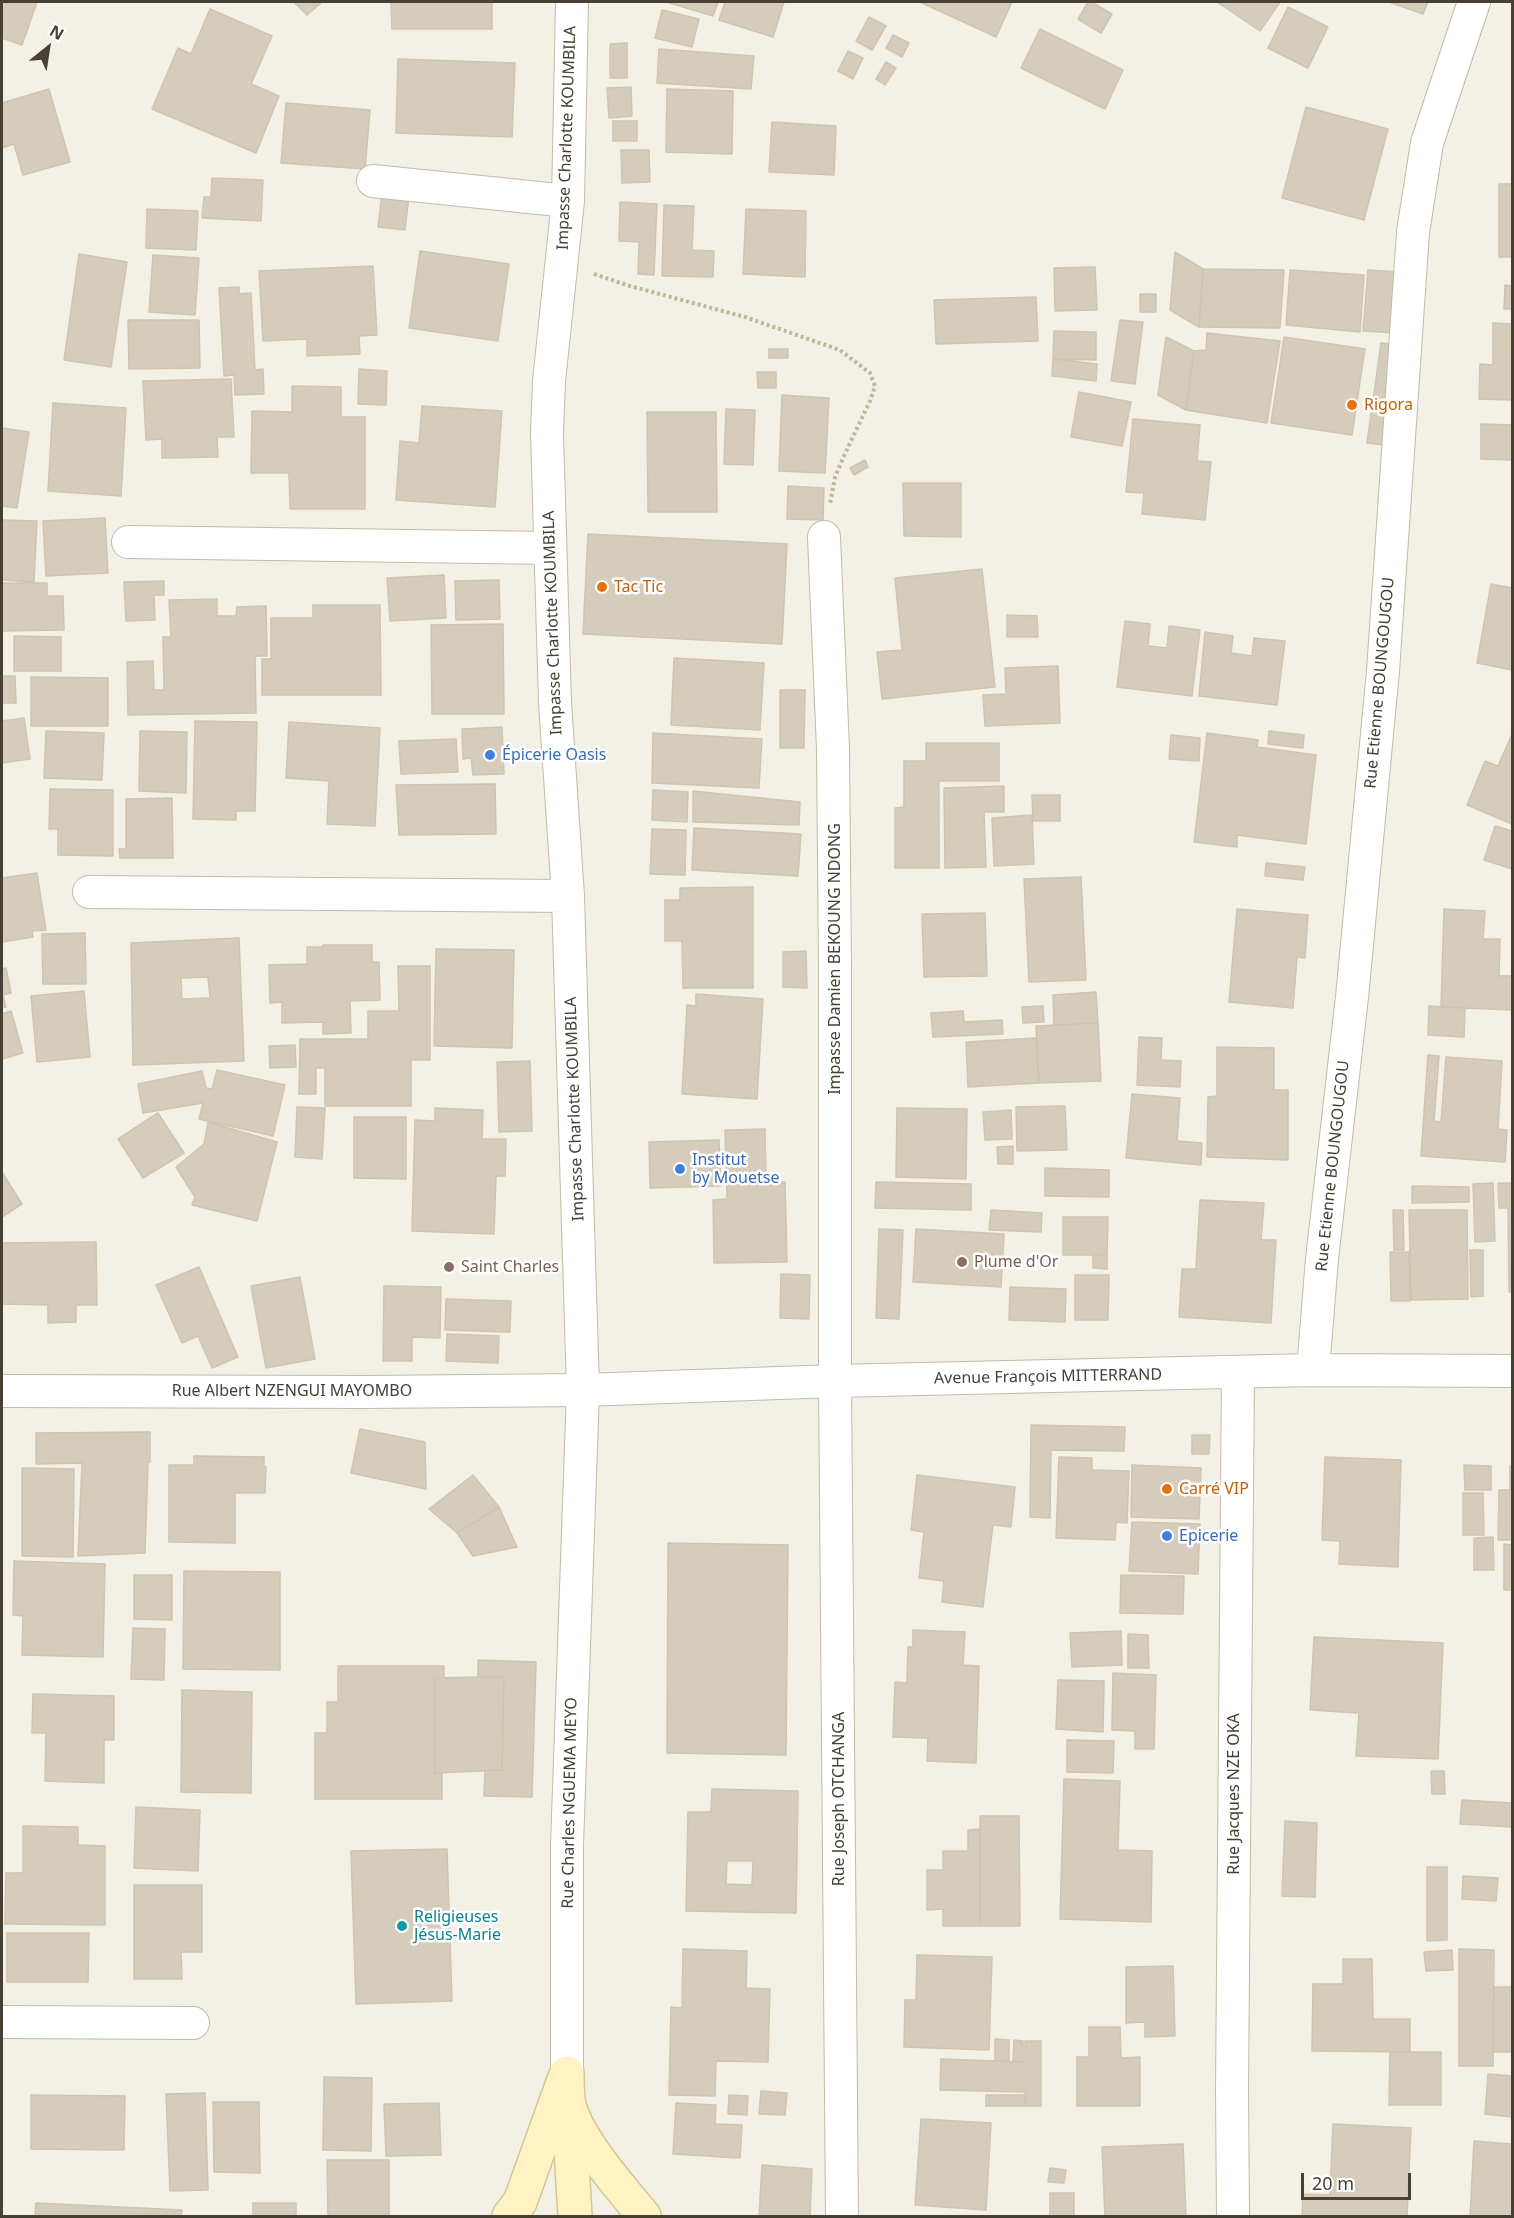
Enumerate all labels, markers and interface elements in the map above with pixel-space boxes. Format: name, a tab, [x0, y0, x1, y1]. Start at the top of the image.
north arrow	[18, 18, 78, 78]
text: N	[46, 20, 68, 45]
street label: Impasse Charlotte KOUMBILA	[553, 25, 581, 251]
place label: Rigora	[1364, 395, 1413, 415]
marker: Rigora	[1345, 398, 1359, 412]
street label: Impasse Charlotte KOUMBILA	[539, 510, 567, 736]
street label: Rue Etienne BOUNGOUGOU	[1361, 576, 1399, 790]
place label: Tac Tic	[614, 577, 663, 597]
marker: Tac Tic	[595, 580, 609, 594]
place label: Épicerie Oasis	[502, 745, 606, 765]
marker: Épicerie Oasis	[483, 748, 497, 762]
street label: Impasse Damien BEKOUNG NDONG	[825, 823, 845, 1095]
street label: Impasse Charlotte KOUMBILA	[561, 996, 589, 1222]
street label: Rue Etienne BOUNGOUGOU	[1312, 1059, 1354, 1273]
place label: Institut by Mouetse	[692, 1150, 779, 1188]
marker: Institut by Mouetse	[673, 1162, 687, 1176]
place label: Plume d'Or	[974, 1252, 1058, 1272]
marker: Plume d'Or	[955, 1255, 969, 1269]
place label: Saint Charles	[461, 1257, 559, 1277]
marker: Saint Charles	[442, 1260, 456, 1274]
street label: Avenue François MITTERRAND	[934, 1365, 1162, 1389]
street label: Rue Albert NZENGUI MAYOMBO	[172, 1381, 412, 1401]
place label: Carré VIP	[1179, 1479, 1249, 1499]
marker: Carré VIP	[1160, 1482, 1174, 1496]
place label: Epicerie	[1179, 1526, 1238, 1546]
marker: Epicerie	[1160, 1529, 1174, 1543]
street label: Rue Charles NGUEMA MEYO	[559, 1697, 581, 1909]
street label: Rue Joseph OTCHANGA	[829, 1712, 849, 1886]
street label: Rue Jacques NZE OKA	[1224, 1713, 1244, 1875]
place label: Religieuses Jésus-Marie	[414, 1907, 501, 1945]
marker: Religieuses Jésus-Marie	[395, 1919, 409, 1933]
scale bar	[1304, 2161, 1414, 2199]
text: 20 m	[1312, 2171, 1354, 2195]

